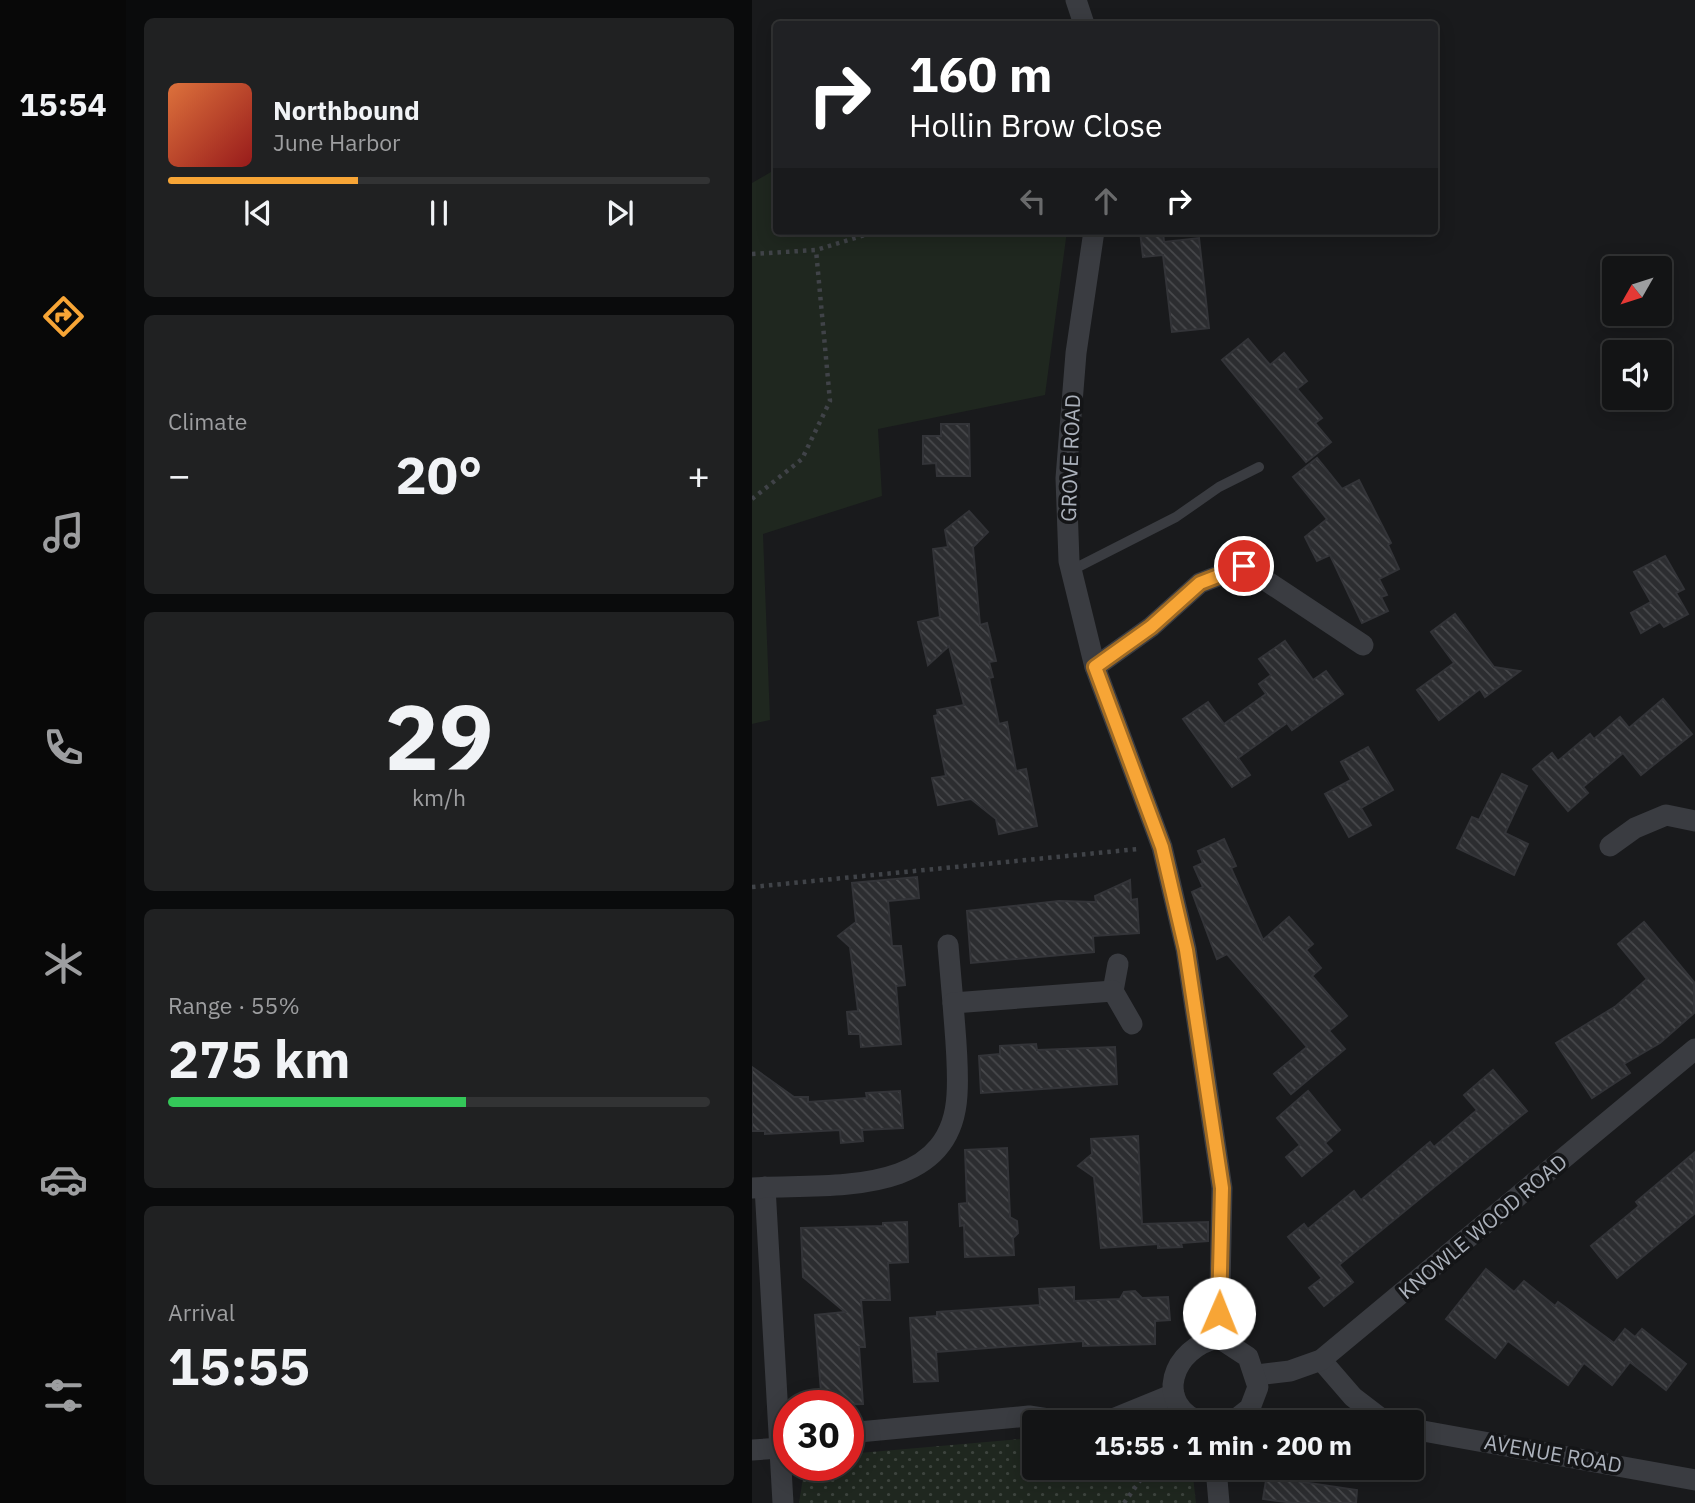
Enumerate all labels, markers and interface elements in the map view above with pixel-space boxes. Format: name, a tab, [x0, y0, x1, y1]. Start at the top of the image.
text: 160 m	[909, 42, 1053, 105]
icon: right	[794, 49, 885, 140]
text: 15:54	[19, 83, 107, 125]
text: Northbound	[273, 93, 420, 127]
text: Hollin Brow Close	[909, 104, 1163, 146]
text: June Harbor	[273, 127, 401, 157]
icon: left	[1014, 182, 1052, 220]
icon: ahead	[1087, 182, 1125, 220]
icon: right	[1160, 182, 1198, 220]
icon: previous	[239, 194, 277, 232]
icon: pause	[420, 194, 458, 232]
icon: next	[601, 194, 639, 232]
north arrow	[1602, 256, 1672, 326]
map controls	[1602, 256, 1672, 410]
icon: directions	[39, 292, 88, 341]
button: sound	[1602, 340, 1672, 410]
street label: GROVE ROAD	[1054, 394, 1086, 522]
text: Climate	[168, 406, 247, 436]
text: 20°	[396, 441, 482, 508]
text: −	[168, 450, 191, 499]
text: +	[687, 450, 710, 499]
icon: music	[39, 508, 88, 557]
pin	[1214, 536, 1274, 596]
icon: arrive	[1225, 547, 1263, 585]
text: 29	[384, 677, 494, 795]
icon: phone	[39, 723, 88, 772]
text: km/h	[412, 782, 466, 812]
icon: climate	[39, 939, 88, 988]
text: Range · 55%	[168, 990, 300, 1020]
text: 275 km	[168, 1025, 350, 1092]
street label: KNOWLE WOOD ROAD	[1392, 1147, 1573, 1305]
icon: car	[39, 1155, 88, 1204]
position arrow	[1182, 1276, 1256, 1350]
text: Arrival	[168, 1297, 235, 1327]
text: 15:55	[168, 1332, 310, 1399]
icon: filters	[39, 1371, 88, 1420]
speed limit sign: 30	[773, 1390, 864, 1481]
street label: AVENUE ROAD	[1482, 1427, 1624, 1479]
text: 15:55 · 1 min · 200 m	[1094, 1428, 1352, 1462]

